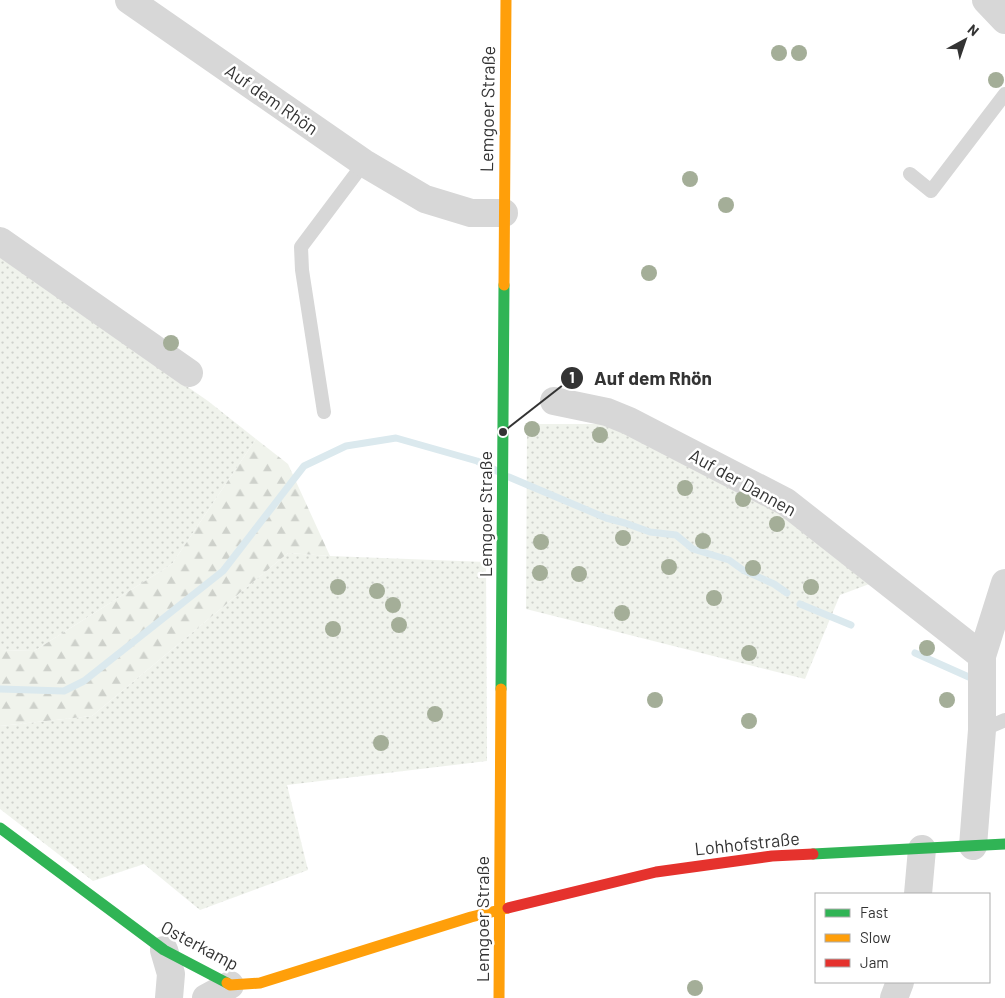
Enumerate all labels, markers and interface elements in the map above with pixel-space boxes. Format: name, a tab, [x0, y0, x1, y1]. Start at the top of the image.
north arrow	[940, 15, 990, 65]
text: N	[965, 20, 983, 39]
street label: Lemgoer Straße	[475, 46, 499, 172]
street label: Auf dem Rhön	[221, 59, 323, 139]
callout: Auf dem Rhön	[559, 361, 722, 395]
text: Auf dem Rhön	[594, 366, 712, 389]
text: 1	[569, 368, 575, 386]
street label: Auf der Dannen	[686, 444, 800, 520]
street label: Lemgoer Straße	[474, 451, 496, 577]
street label: Lohhofstraße	[693, 827, 801, 859]
street label: Lemgoer Straße	[471, 856, 493, 982]
legend	[815, 893, 990, 983]
text: Fast	[860, 903, 888, 921]
street label: Osterkamp	[157, 915, 243, 975]
text: Slow	[860, 928, 891, 946]
text: Jam	[860, 953, 889, 971]

